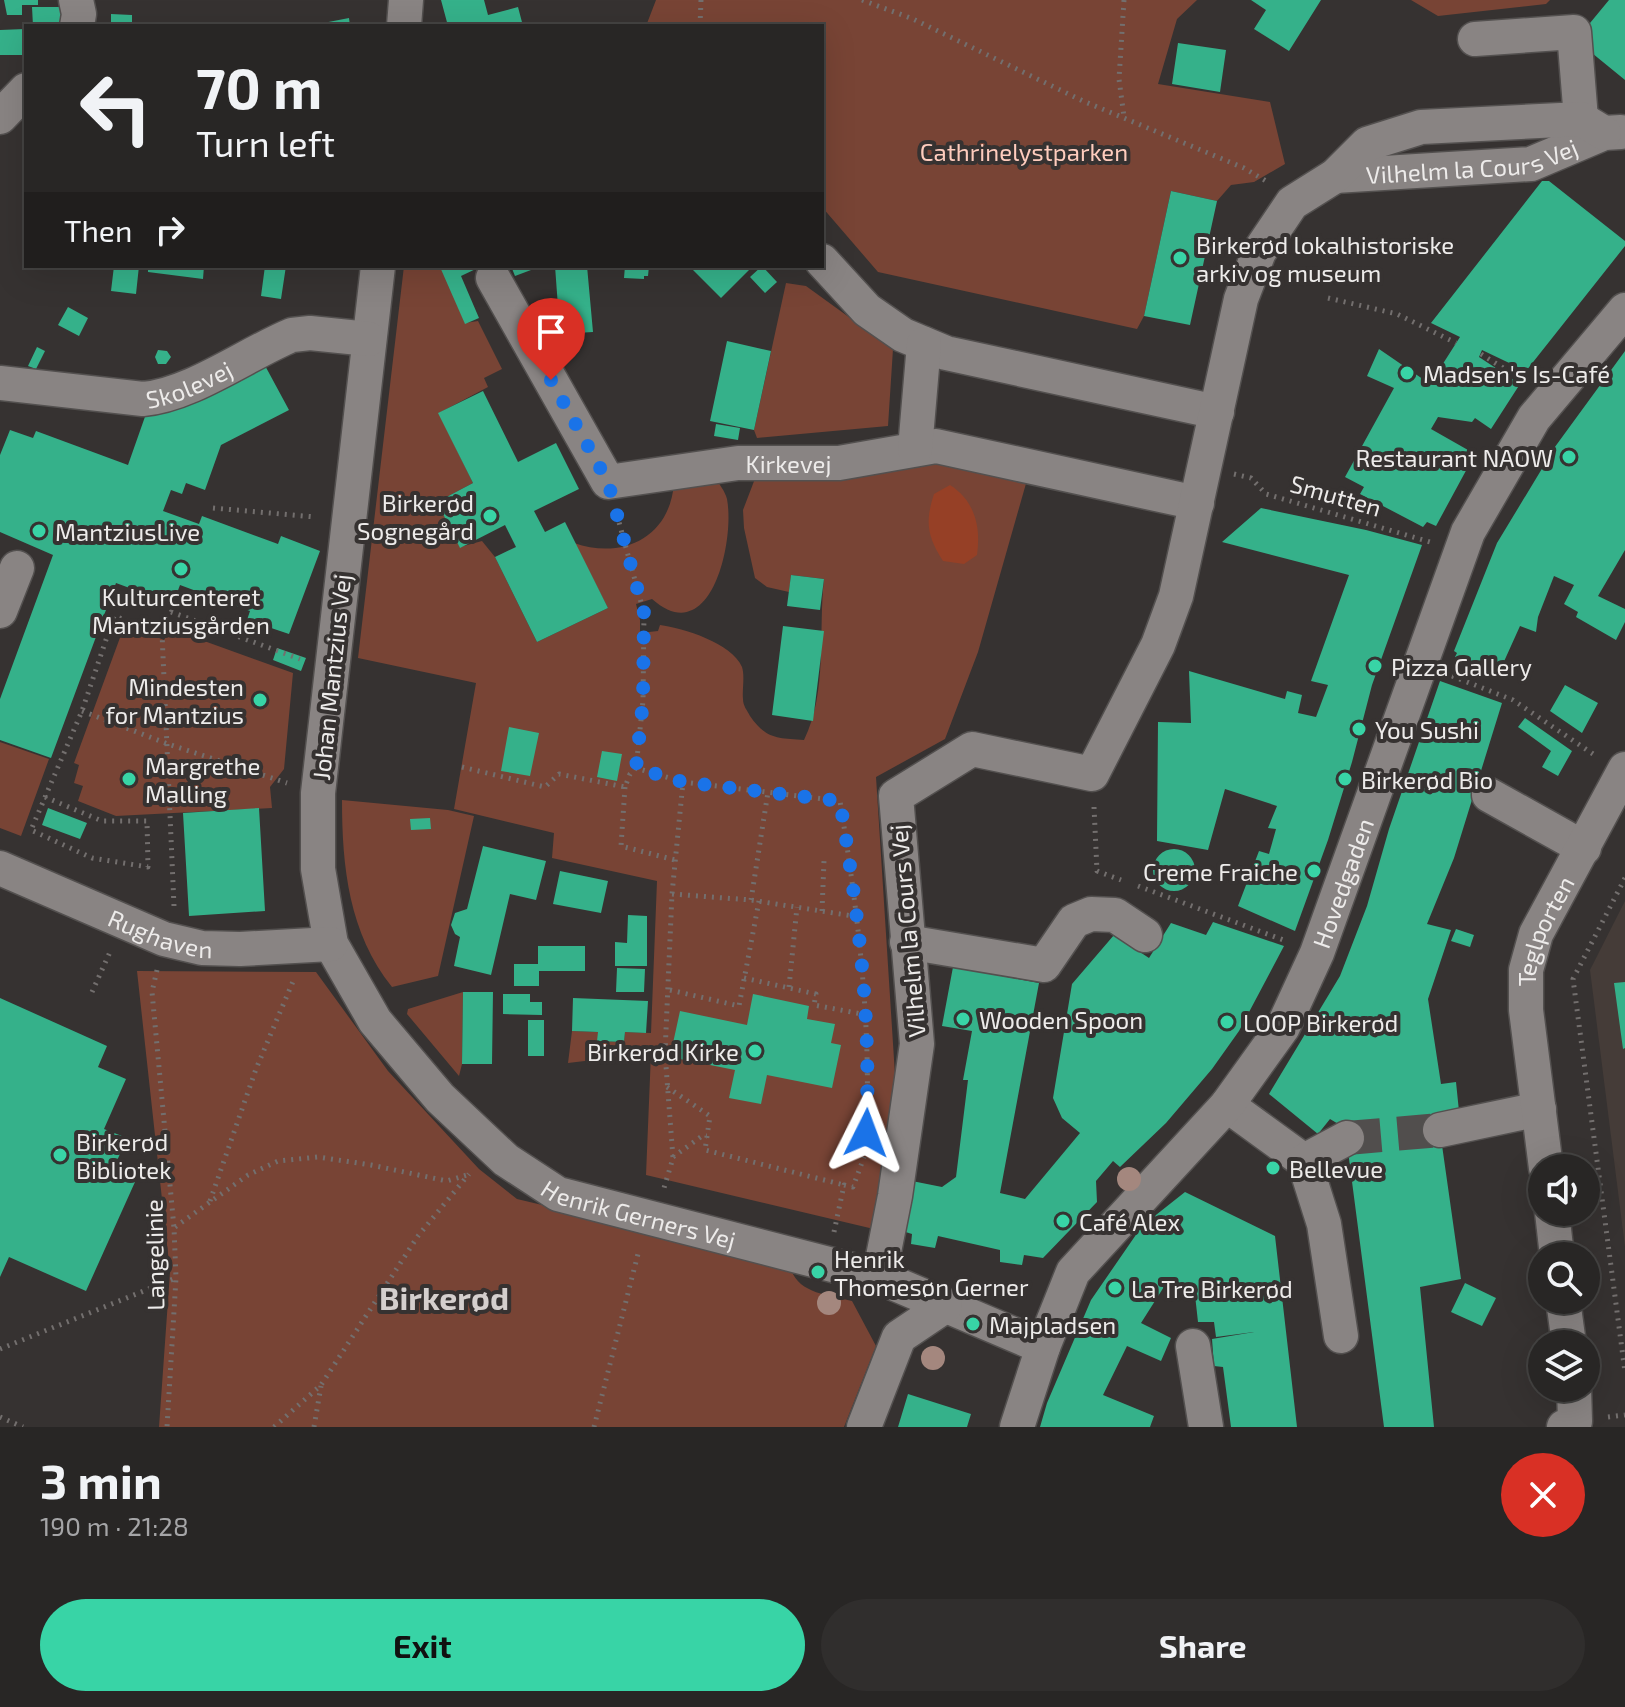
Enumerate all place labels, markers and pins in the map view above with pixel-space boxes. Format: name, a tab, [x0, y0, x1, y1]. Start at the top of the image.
place label: Birkerød lokalhistoriske arkiv og museum	[1196, 230, 1454, 287]
marker: Birkerød lokalhistoriske arkiv og museum	[1171, 249, 1189, 267]
pin	[517, 298, 585, 380]
place label: Madsen's Is-Café	[1423, 359, 1610, 388]
marker: Madsen's Is-Café	[1398, 364, 1416, 382]
place label: Restaurant NAOW	[1355, 443, 1553, 472]
marker: Restaurant NAOW	[1560, 448, 1578, 466]
place label: Birkerød Sognegård	[357, 488, 474, 545]
marker: Birkerød Sognegård	[481, 507, 499, 525]
place label: MantziusLive	[55, 517, 200, 546]
marker: MantziusLive	[30, 522, 48, 540]
marker: Kulturcenteret Mantziusgården	[172, 560, 190, 578]
place label: Kulturcenteret Mantziusgården	[92, 582, 270, 639]
place label: Pizza Gallery	[1391, 652, 1532, 681]
marker: Pizza Gallery	[1366, 657, 1384, 675]
place label: Mindesten for Mantzius	[106, 672, 244, 729]
marker: Mindesten for Mantzius	[251, 691, 269, 709]
place label: You Sushi	[1375, 715, 1479, 744]
marker: You Sushi	[1350, 720, 1368, 738]
place label: Margrethe Malling	[145, 751, 260, 808]
place label: Birkerød Bio	[1361, 765, 1493, 794]
marker: Margrethe Malling	[120, 770, 138, 788]
marker: Birkerød Bio	[1336, 770, 1354, 788]
place label: Creme Fraiche	[1143, 857, 1298, 886]
marker: Creme Fraiche	[1305, 862, 1323, 880]
place label: Wooden Spoon	[979, 1005, 1143, 1034]
place label: LOOP Birkerød	[1243, 1008, 1398, 1037]
marker: Wooden Spoon	[954, 1010, 972, 1028]
marker: LOOP Birkerød	[1218, 1013, 1236, 1031]
place label: Birkerød Kirke	[587, 1037, 739, 1066]
marker: Birkerød Kirke	[746, 1042, 764, 1060]
place label: Birkerød Bibliotek	[76, 1127, 171, 1184]
marker: Birkerød Bibliotek	[51, 1146, 69, 1164]
place label: Bellevue	[1289, 1154, 1383, 1183]
marker: Bellevue	[1264, 1159, 1282, 1177]
place label: Café Alex	[1079, 1207, 1180, 1236]
marker: Café Alex	[1054, 1212, 1072, 1230]
place label: Henrik Thomesøn Gerner	[834, 1244, 1029, 1301]
marker: Henrik Thomesøn Gerner	[809, 1263, 827, 1281]
place label: La Tre Birkerød	[1131, 1274, 1293, 1303]
marker: La Tre Birkerød	[1106, 1279, 1124, 1297]
place label: Majpladsen	[989, 1310, 1116, 1339]
marker: Majpladsen	[964, 1315, 982, 1333]

